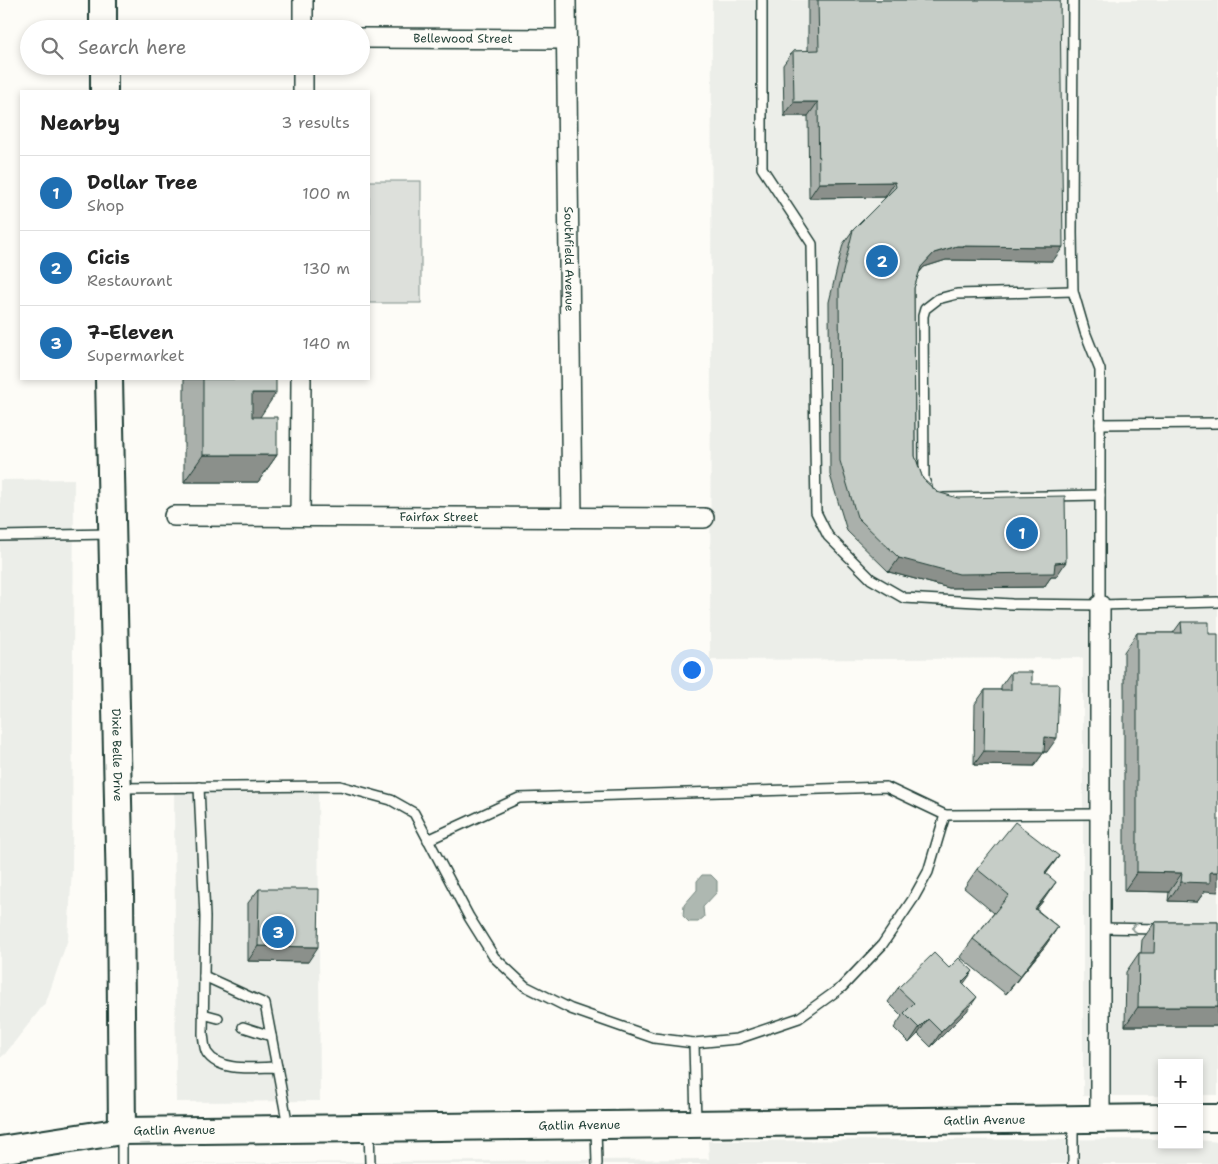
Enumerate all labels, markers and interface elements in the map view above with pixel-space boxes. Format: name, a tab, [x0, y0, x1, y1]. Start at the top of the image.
search box	[20, 20, 370, 75]
street label: Bellewood Street	[413, 30, 513, 47]
icon: search	[38, 34, 66, 62]
text: Search here	[78, 35, 187, 60]
text: Nearby	[40, 109, 120, 137]
text: 3 results	[281, 112, 350, 133]
text: Dollar Tree	[87, 170, 198, 195]
text: 1	[52, 183, 60, 204]
text: 100 m	[302, 183, 350, 204]
text: Shop	[87, 195, 124, 216]
street label: Southfield Avenue	[560, 206, 578, 312]
pin: 2	[866, 242, 898, 280]
text: Cicis	[87, 245, 130, 270]
text: 2	[50, 258, 62, 279]
text: 130 m	[303, 258, 350, 279]
text: Restaurant	[87, 270, 173, 291]
text: 7-Eleven	[87, 320, 174, 345]
text: 3	[50, 333, 62, 354]
text: 140 m	[303, 333, 350, 354]
text: Supermarket	[87, 345, 184, 366]
street label: Fairfax Street	[399, 509, 479, 525]
pin: 1	[1006, 514, 1038, 552]
your location	[679, 657, 705, 683]
street label: Dixie Belle Drive	[108, 708, 126, 802]
pin: 3	[262, 913, 294, 951]
one-way arrow	[1130, 923, 1138, 933]
map controls	[1158, 1059, 1203, 1149]
button: +	[1158, 1059, 1203, 1104]
button: −	[1158, 1104, 1203, 1149]
street label: Gatlin Avenue	[943, 1112, 1026, 1129]
street label: Gatlin Avenue	[538, 1117, 621, 1134]
street label: Gatlin Avenue	[133, 1122, 216, 1139]

